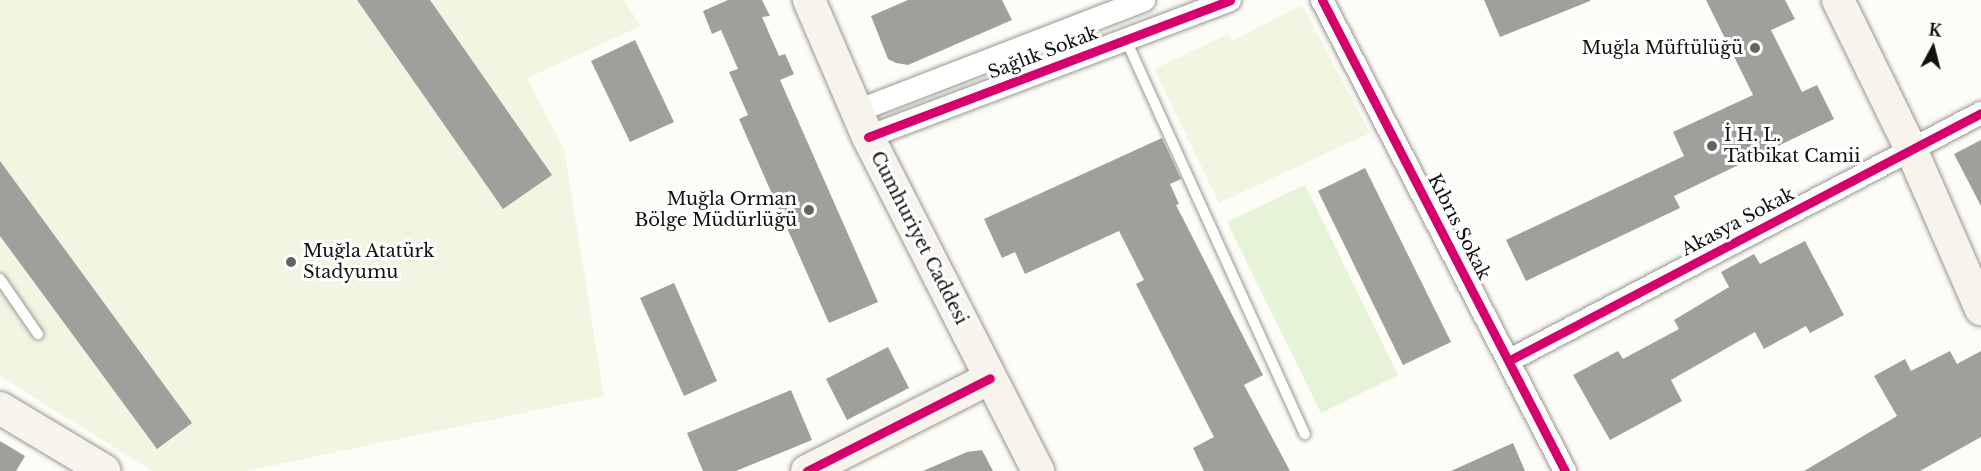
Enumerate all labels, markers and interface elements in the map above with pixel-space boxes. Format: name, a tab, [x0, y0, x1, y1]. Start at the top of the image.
north arrow	[1903, 18, 1963, 78]
text: K	[1927, 19, 1943, 41]
street label: Sağlık Sokak	[985, 22, 1101, 84]
place label: Muğla Müftülüğü	[1582, 37, 1743, 59]
marker: Muğla Müftülüğü	[1748, 41, 1762, 55]
place label: İ H. L. Tatbikat Camii	[1724, 125, 1860, 168]
marker: İ H. L. Tatbikat Camii	[1705, 139, 1719, 153]
street label: Cumhuriyet Caddesi	[866, 148, 972, 328]
street label: Kıbrıs Sokak	[1423, 171, 1495, 283]
street label: Akasya Sokak	[1678, 183, 1798, 261]
place label: Muğla Orman Bölge Müdürlüğü	[635, 189, 797, 232]
marker: Muğla Orman Bölge Müdürlüğü	[802, 203, 816, 217]
place label: Muğla Atatürk Stadyumu	[303, 241, 435, 284]
marker: Muğla Atatürk Stadyumu	[284, 255, 298, 269]

